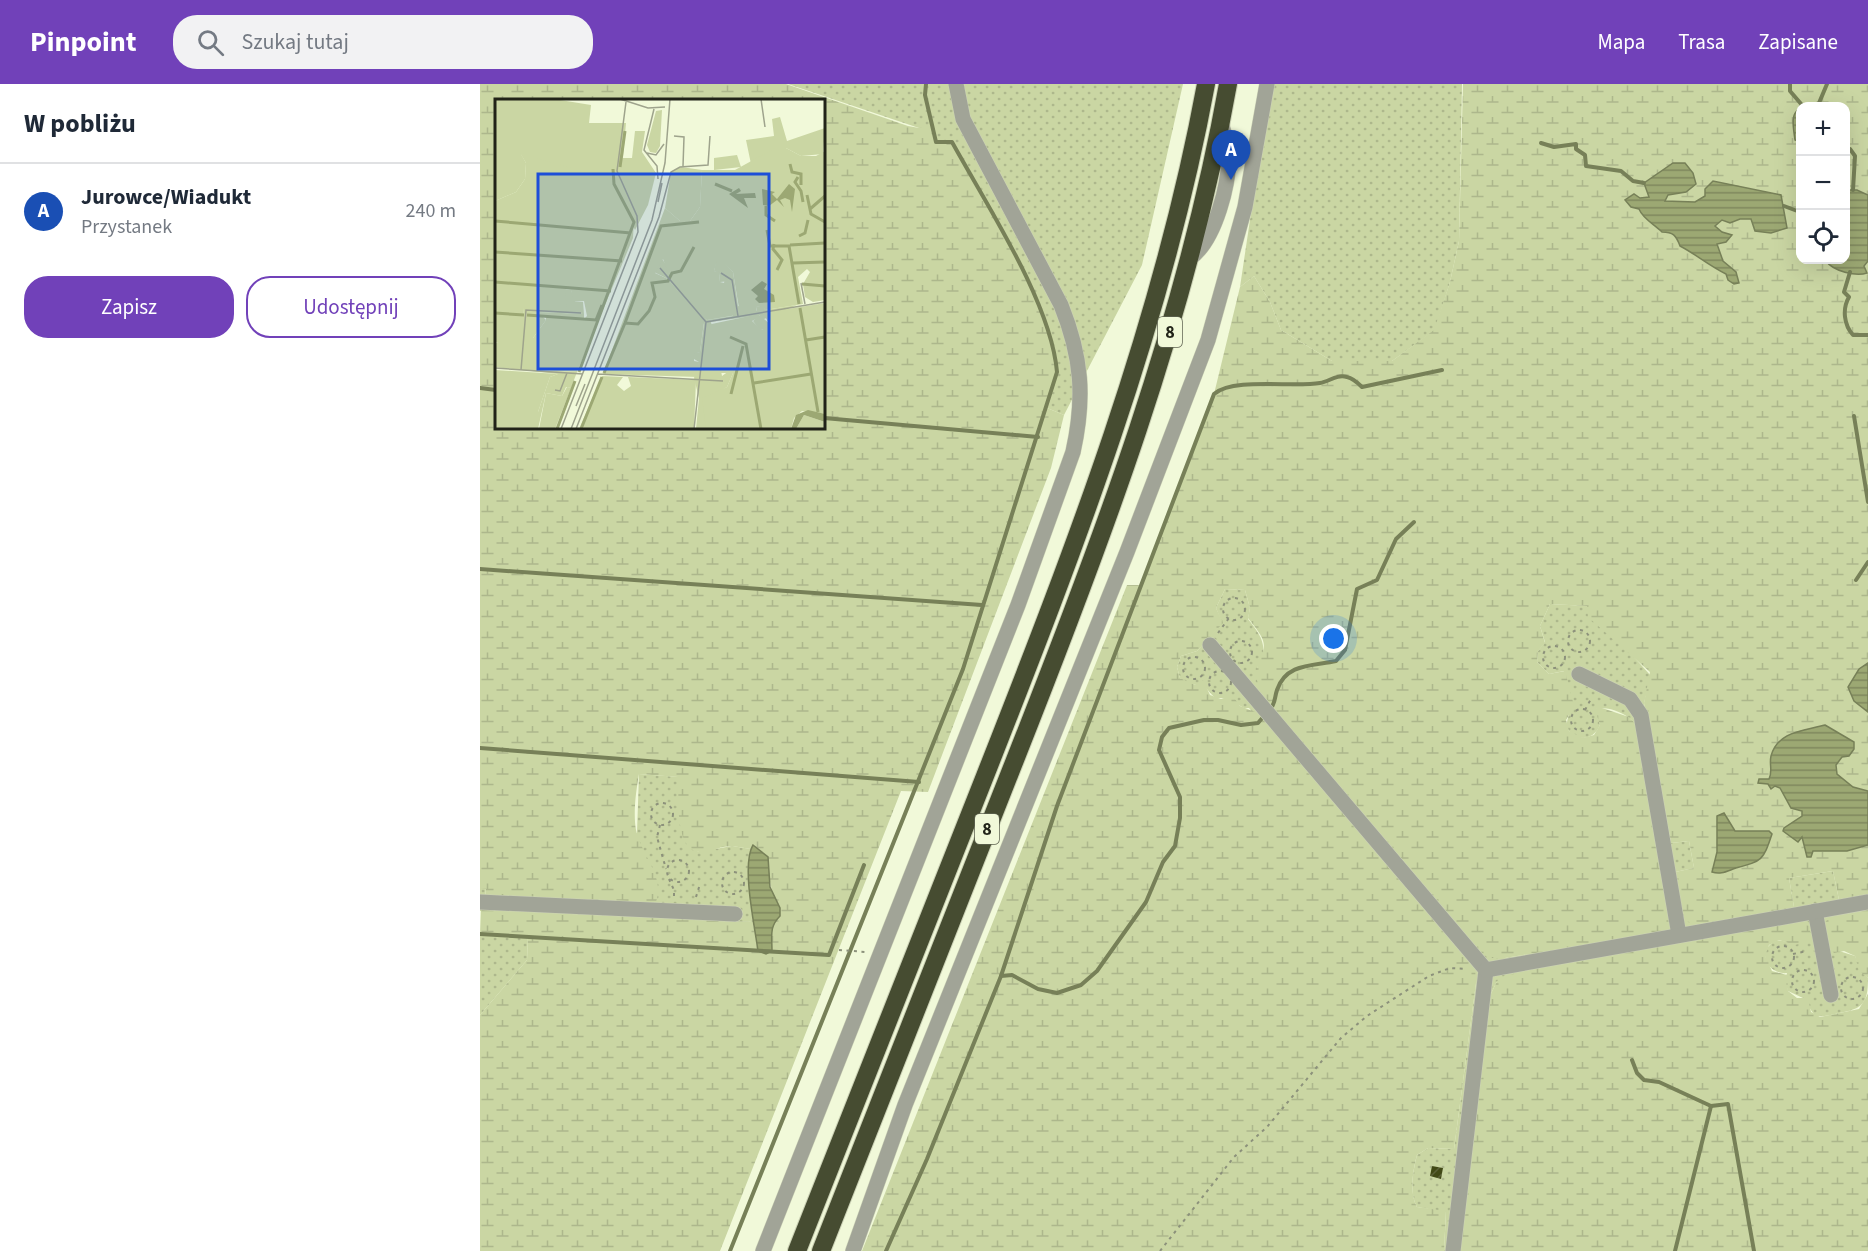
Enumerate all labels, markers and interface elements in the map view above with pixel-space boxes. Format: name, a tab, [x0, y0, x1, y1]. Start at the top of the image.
search box	[173, 15, 593, 69]
text: Pinpoint	[30, 22, 137, 62]
icon: search	[194, 26, 227, 59]
text: Szukaj tutaj	[242, 26, 349, 58]
text: Mapa	[1597, 27, 1645, 57]
text: Trasa	[1678, 27, 1725, 57]
text: Zapisane	[1758, 27, 1838, 57]
inset map	[495, 99, 825, 429]
map controls	[1796, 102, 1850, 264]
button: +	[1796, 102, 1850, 156]
text: W pobliżu	[24, 105, 136, 142]
pin: A	[1212, 130, 1251, 180]
button: −	[1796, 156, 1850, 210]
text: Jurowce/Wiadukt	[81, 181, 251, 213]
text: A	[38, 197, 49, 225]
text: 240 m	[406, 197, 456, 225]
button: locate	[1796, 210, 1850, 264]
text: Przystanek	[81, 213, 172, 241]
button: Zapisz	[24, 276, 234, 338]
button: Udostępnij	[246, 276, 456, 338]
road number: 8	[1158, 317, 1182, 347]
your location	[1319, 624, 1348, 653]
road number: 8	[975, 814, 999, 844]

